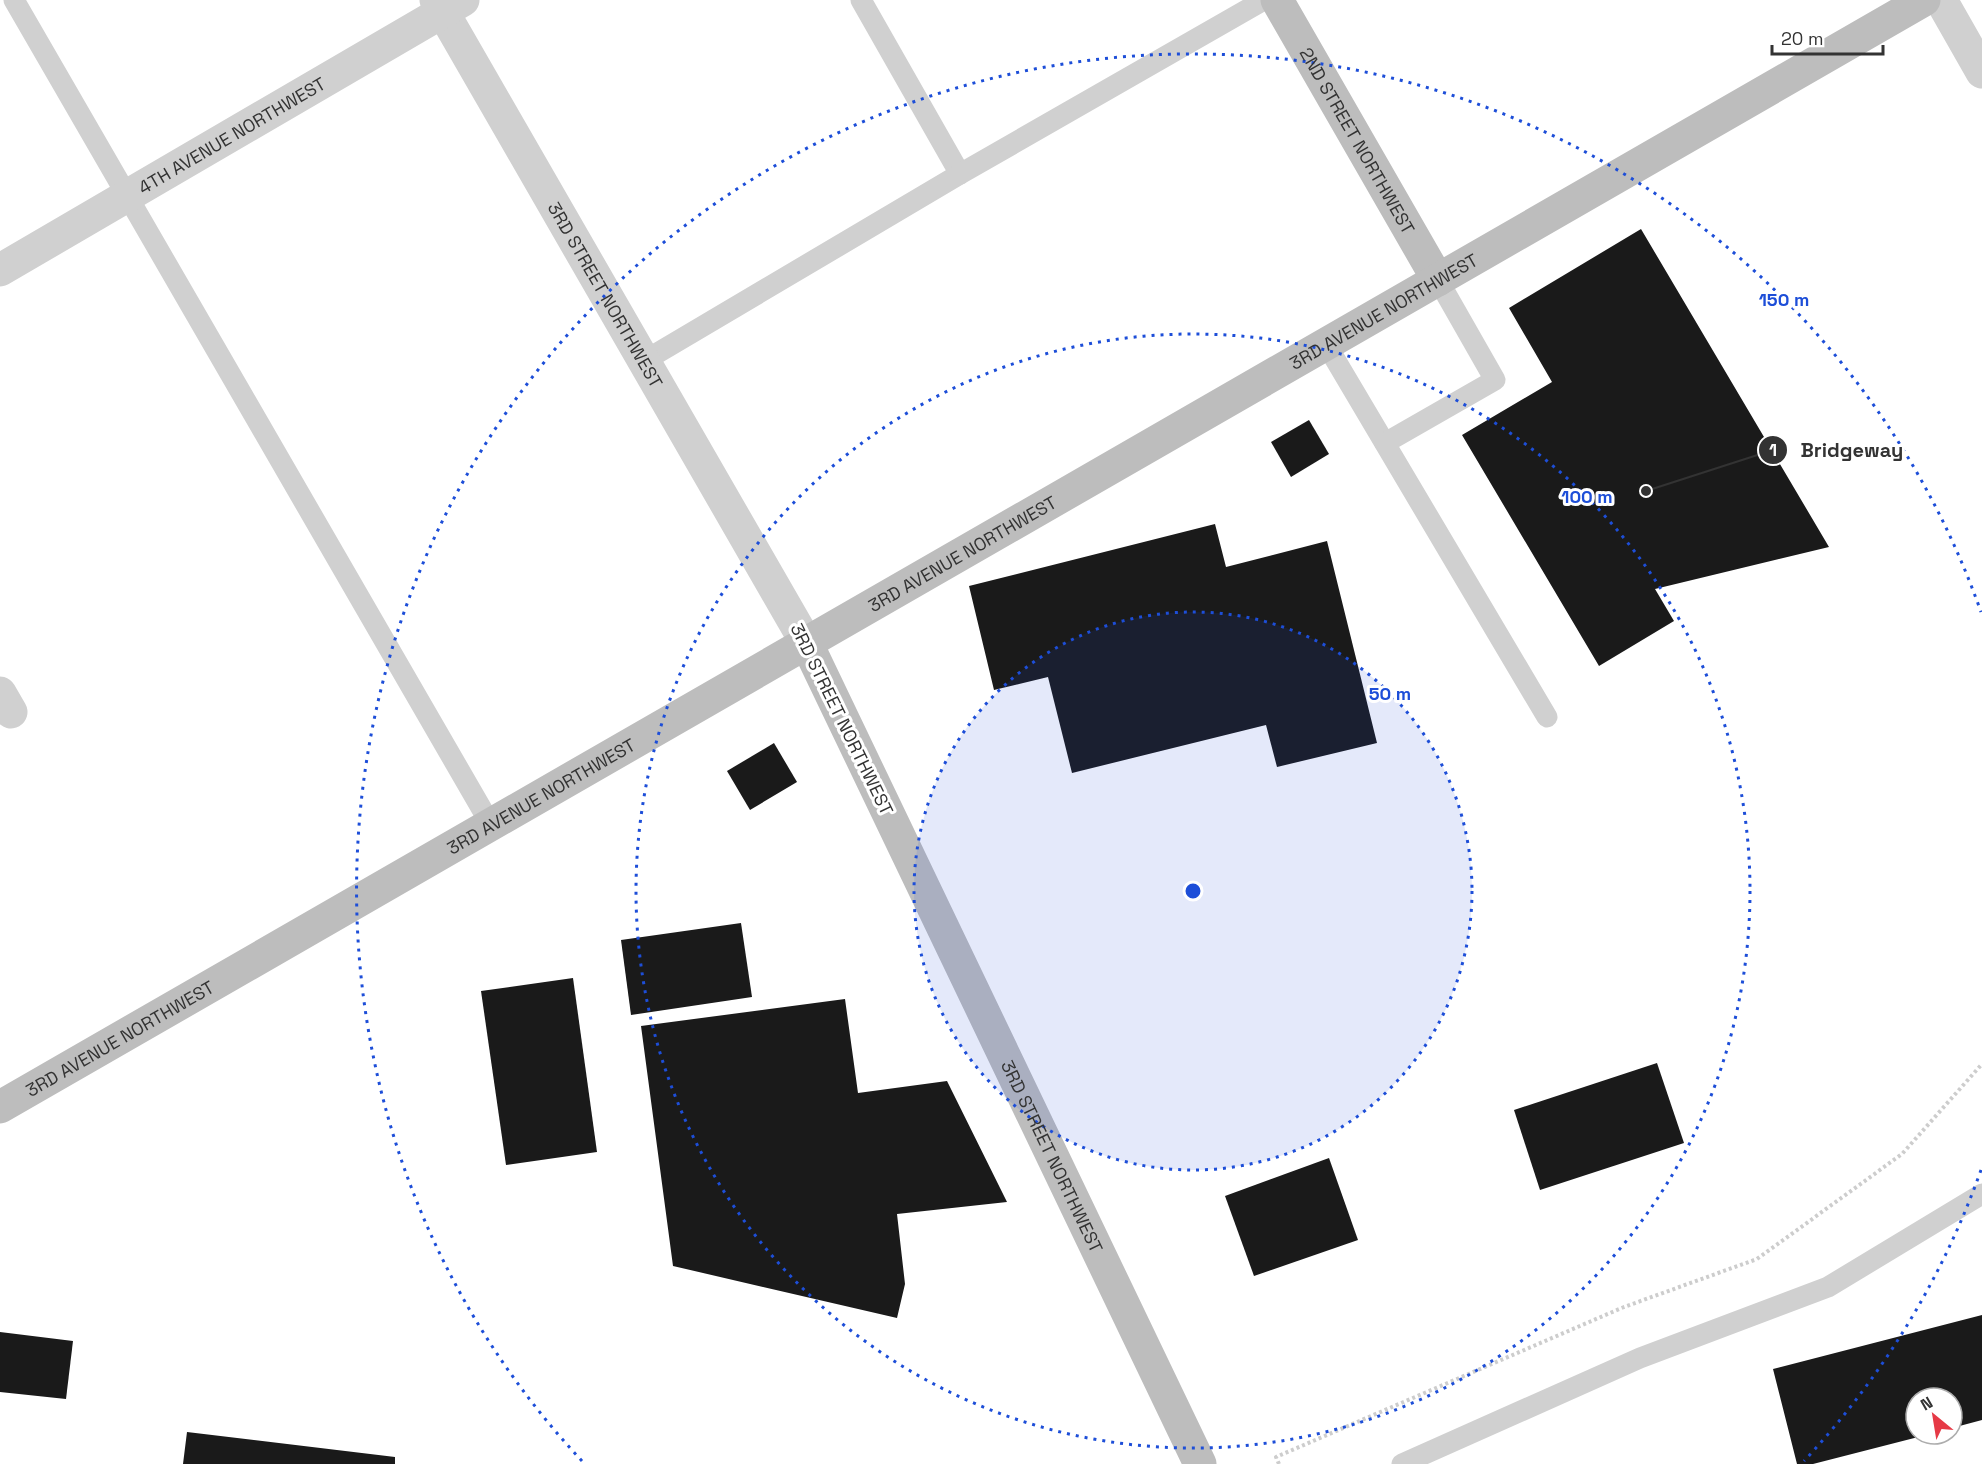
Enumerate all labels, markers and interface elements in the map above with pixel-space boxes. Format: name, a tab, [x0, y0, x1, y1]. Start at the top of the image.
scale bar	[1772, 18, 1883, 56]
text: 20 m	[1781, 27, 1824, 50]
street label: 2ND STREET NORTHWEST	[1295, 43, 1421, 238]
street label: 4TH AVENUE NORTHWEST	[134, 71, 330, 199]
street label: 3RD STREET NORTHWEST	[543, 198, 669, 392]
street label: 3RD AVENUE NORTHWEST	[1285, 248, 1482, 374]
text: 150 m	[1759, 288, 1809, 311]
callout: Bridgeway	[1758, 431, 1915, 469]
text: Bridgeway	[1801, 437, 1903, 463]
text: 1	[1769, 438, 1777, 461]
text: 100 m	[1561, 485, 1613, 508]
street label: 3RD AVENUE NORTHWEST	[864, 490, 1061, 617]
street label: 3RD STREET NORTHWEST	[785, 619, 899, 819]
text: 50 m	[1369, 682, 1411, 705]
street label: 3RD AVENUE NORTHWEST	[443, 732, 640, 859]
centre of rings	[1183, 881, 1203, 901]
street label: 3RD AVENUE NORTHWEST	[21, 975, 218, 1101]
street label: 3RD STREET NORTHWEST	[997, 1056, 1109, 1257]
north arrow	[1904, 1386, 1964, 1446]
text: N	[1917, 1392, 1937, 1415]

